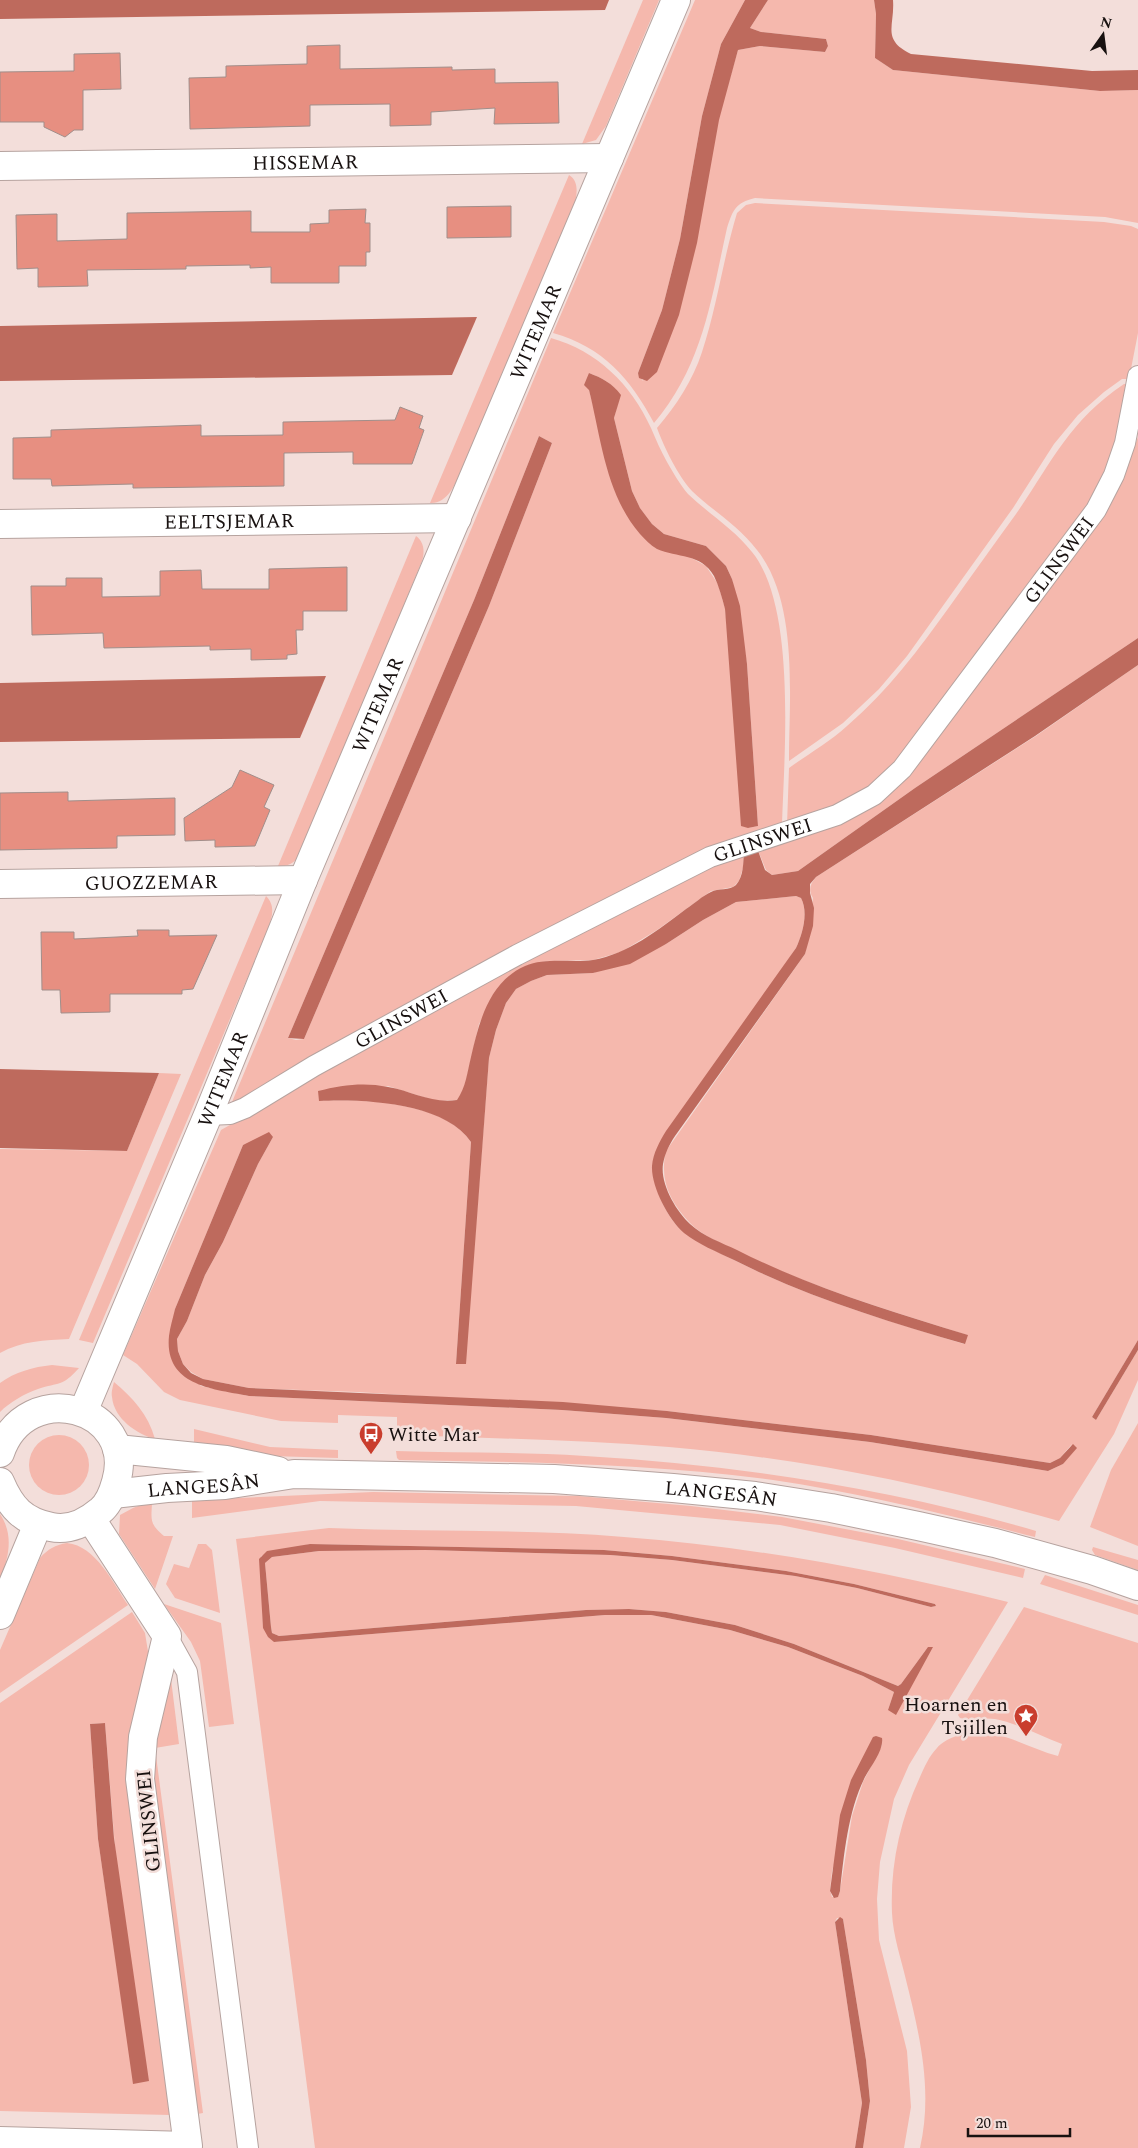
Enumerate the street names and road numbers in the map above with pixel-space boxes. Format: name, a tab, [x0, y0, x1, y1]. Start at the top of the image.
street label: HISSEMAR	[252, 147, 359, 179]
street label: WITEMAR	[503, 279, 570, 385]
street label: EELTSJEMAR	[164, 506, 295, 538]
street label: GLINSWEI	[1017, 510, 1102, 611]
street label: WITEMAR	[345, 652, 412, 758]
street label: GLINSWEI	[709, 810, 816, 871]
street label: GUOZZEMAR	[84, 867, 218, 899]
street label: GLINSWEI	[349, 982, 454, 1057]
street label: WITEMAR	[190, 1026, 257, 1132]
street label: LANGESÂN	[146, 1466, 262, 1506]
street label: LANGESÂN	[664, 1473, 779, 1515]
street label: GLINSWEI	[129, 1768, 169, 1874]

